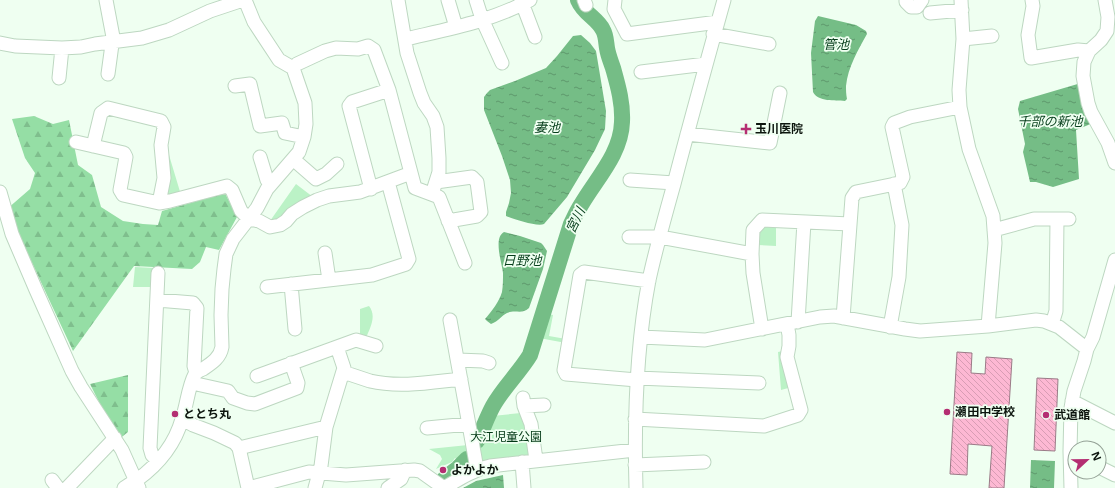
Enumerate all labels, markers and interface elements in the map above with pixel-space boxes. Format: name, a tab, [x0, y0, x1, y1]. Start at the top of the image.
water label: 管池	[823, 35, 851, 53]
water label: 千部の新池	[1017, 112, 1084, 130]
water label: 妻池	[534, 118, 562, 136]
place label: 玉川医院	[755, 120, 803, 137]
marker: 玉川医院	[740, 123, 752, 135]
water label: 宮川	[561, 203, 590, 236]
water label: 日野池	[502, 251, 543, 269]
place label: 瀬田中学校	[955, 403, 1015, 420]
place label: ととち丸	[183, 405, 231, 422]
place label: 武道館	[1054, 406, 1090, 423]
marker: 瀬田中学校	[942, 407, 952, 417]
marker: ととち丸	[170, 409, 180, 419]
marker: 武道館	[1041, 410, 1051, 420]
park label: 大江児童公園	[470, 428, 542, 445]
north arrow	[1067, 440, 1107, 480]
text: N	[1088, 449, 1105, 463]
place label: よかよか	[451, 461, 498, 478]
marker: よかよか	[438, 465, 448, 475]

